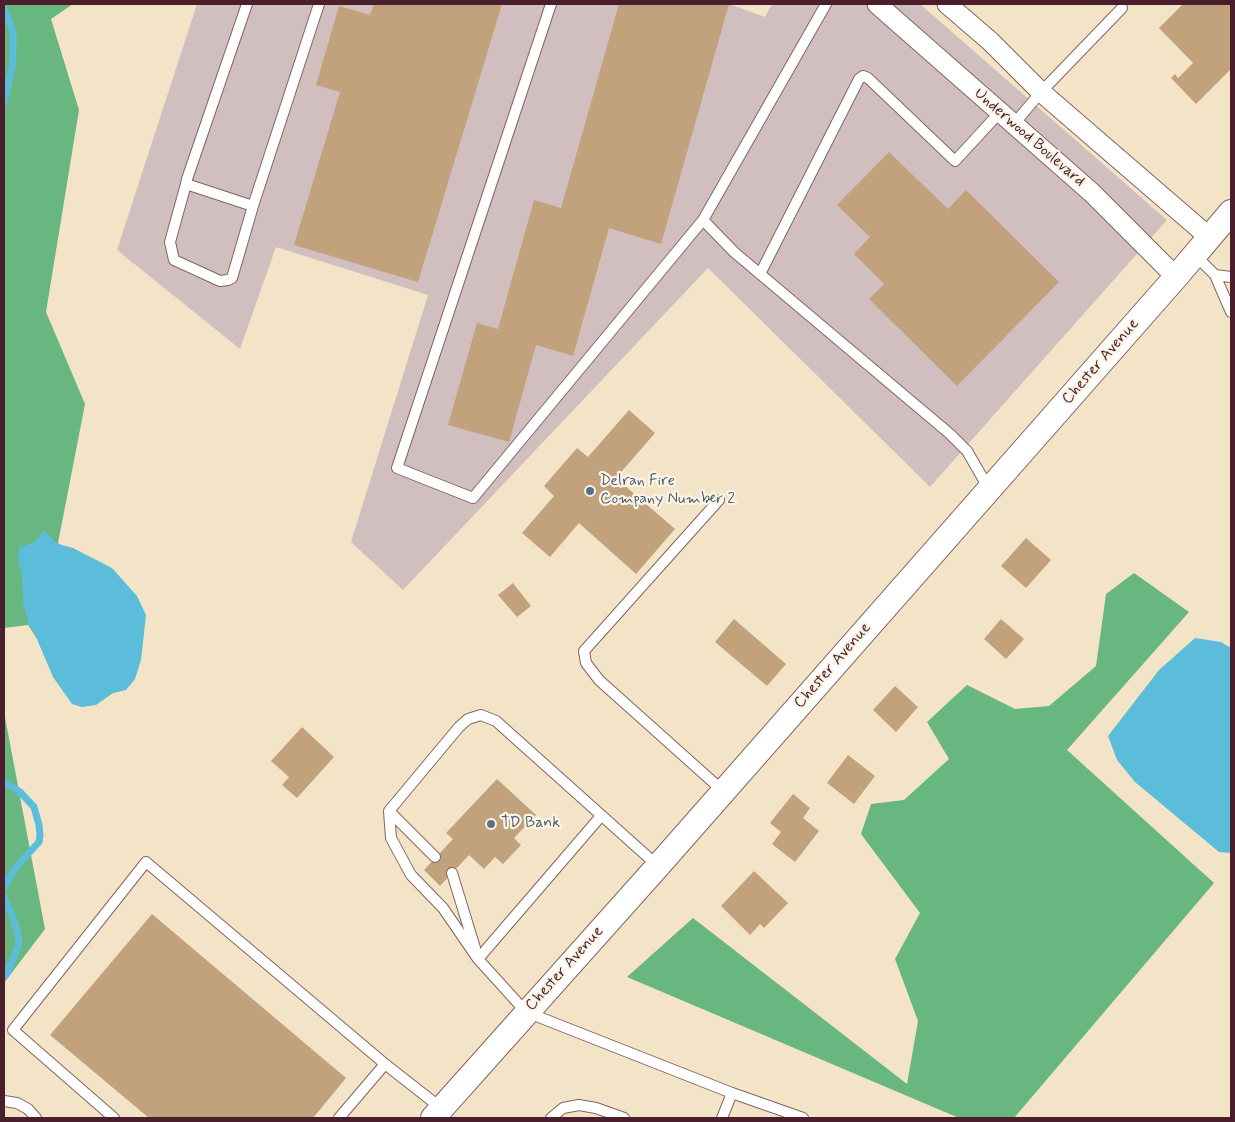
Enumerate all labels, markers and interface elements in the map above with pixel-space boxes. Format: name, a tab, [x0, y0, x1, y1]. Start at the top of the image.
street label: Underwood Boulevard	[970, 85, 1088, 191]
street label: Chester Avenue	[1058, 315, 1144, 409]
place label: Delran Fire Company Number 2	[600, 472, 735, 510]
marker: Delran Fire Company Number 2	[584, 485, 596, 497]
street label: Chester Avenue	[790, 619, 876, 713]
place label: TD Bank	[501, 814, 560, 834]
marker: TD Bank	[485, 818, 497, 830]
street label: Chester Avenue	[522, 923, 608, 1015]

